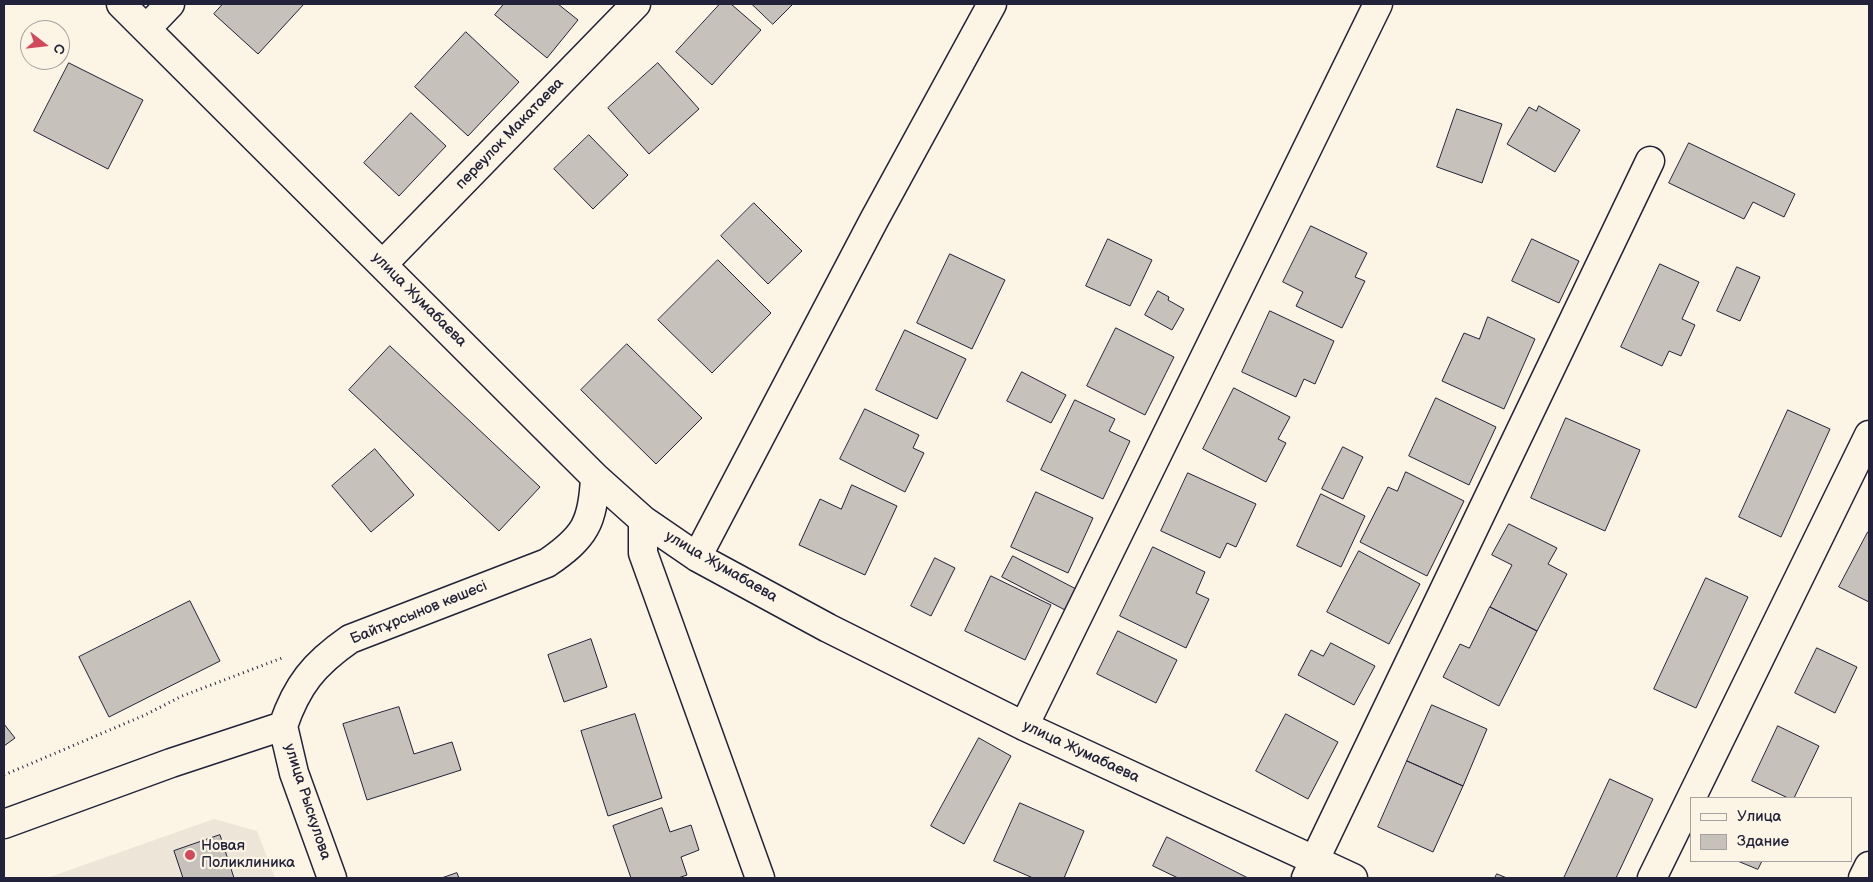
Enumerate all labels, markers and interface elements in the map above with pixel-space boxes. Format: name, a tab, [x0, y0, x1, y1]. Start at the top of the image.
north arrow	[20, 20, 70, 70]
text: С	[49, 42, 68, 56]
street label: переулок Макатаева	[452, 75, 568, 193]
street label: улица Жумабаева	[368, 249, 470, 351]
street label: улица Жумабаева	[662, 528, 780, 606]
street label: Байтұрсынов көшесі	[348, 577, 490, 649]
street label: улица Жумабаева	[1020, 717, 1142, 787]
street label: улица Рыскулова	[280, 742, 334, 862]
legend	[1690, 797, 1853, 862]
text: Улица	[1737, 807, 1781, 826]
text: Здание	[1737, 832, 1789, 851]
place label: Новая Поликлиника	[201, 837, 295, 872]
marker: Новая Поликлиника	[183, 848, 197, 862]

